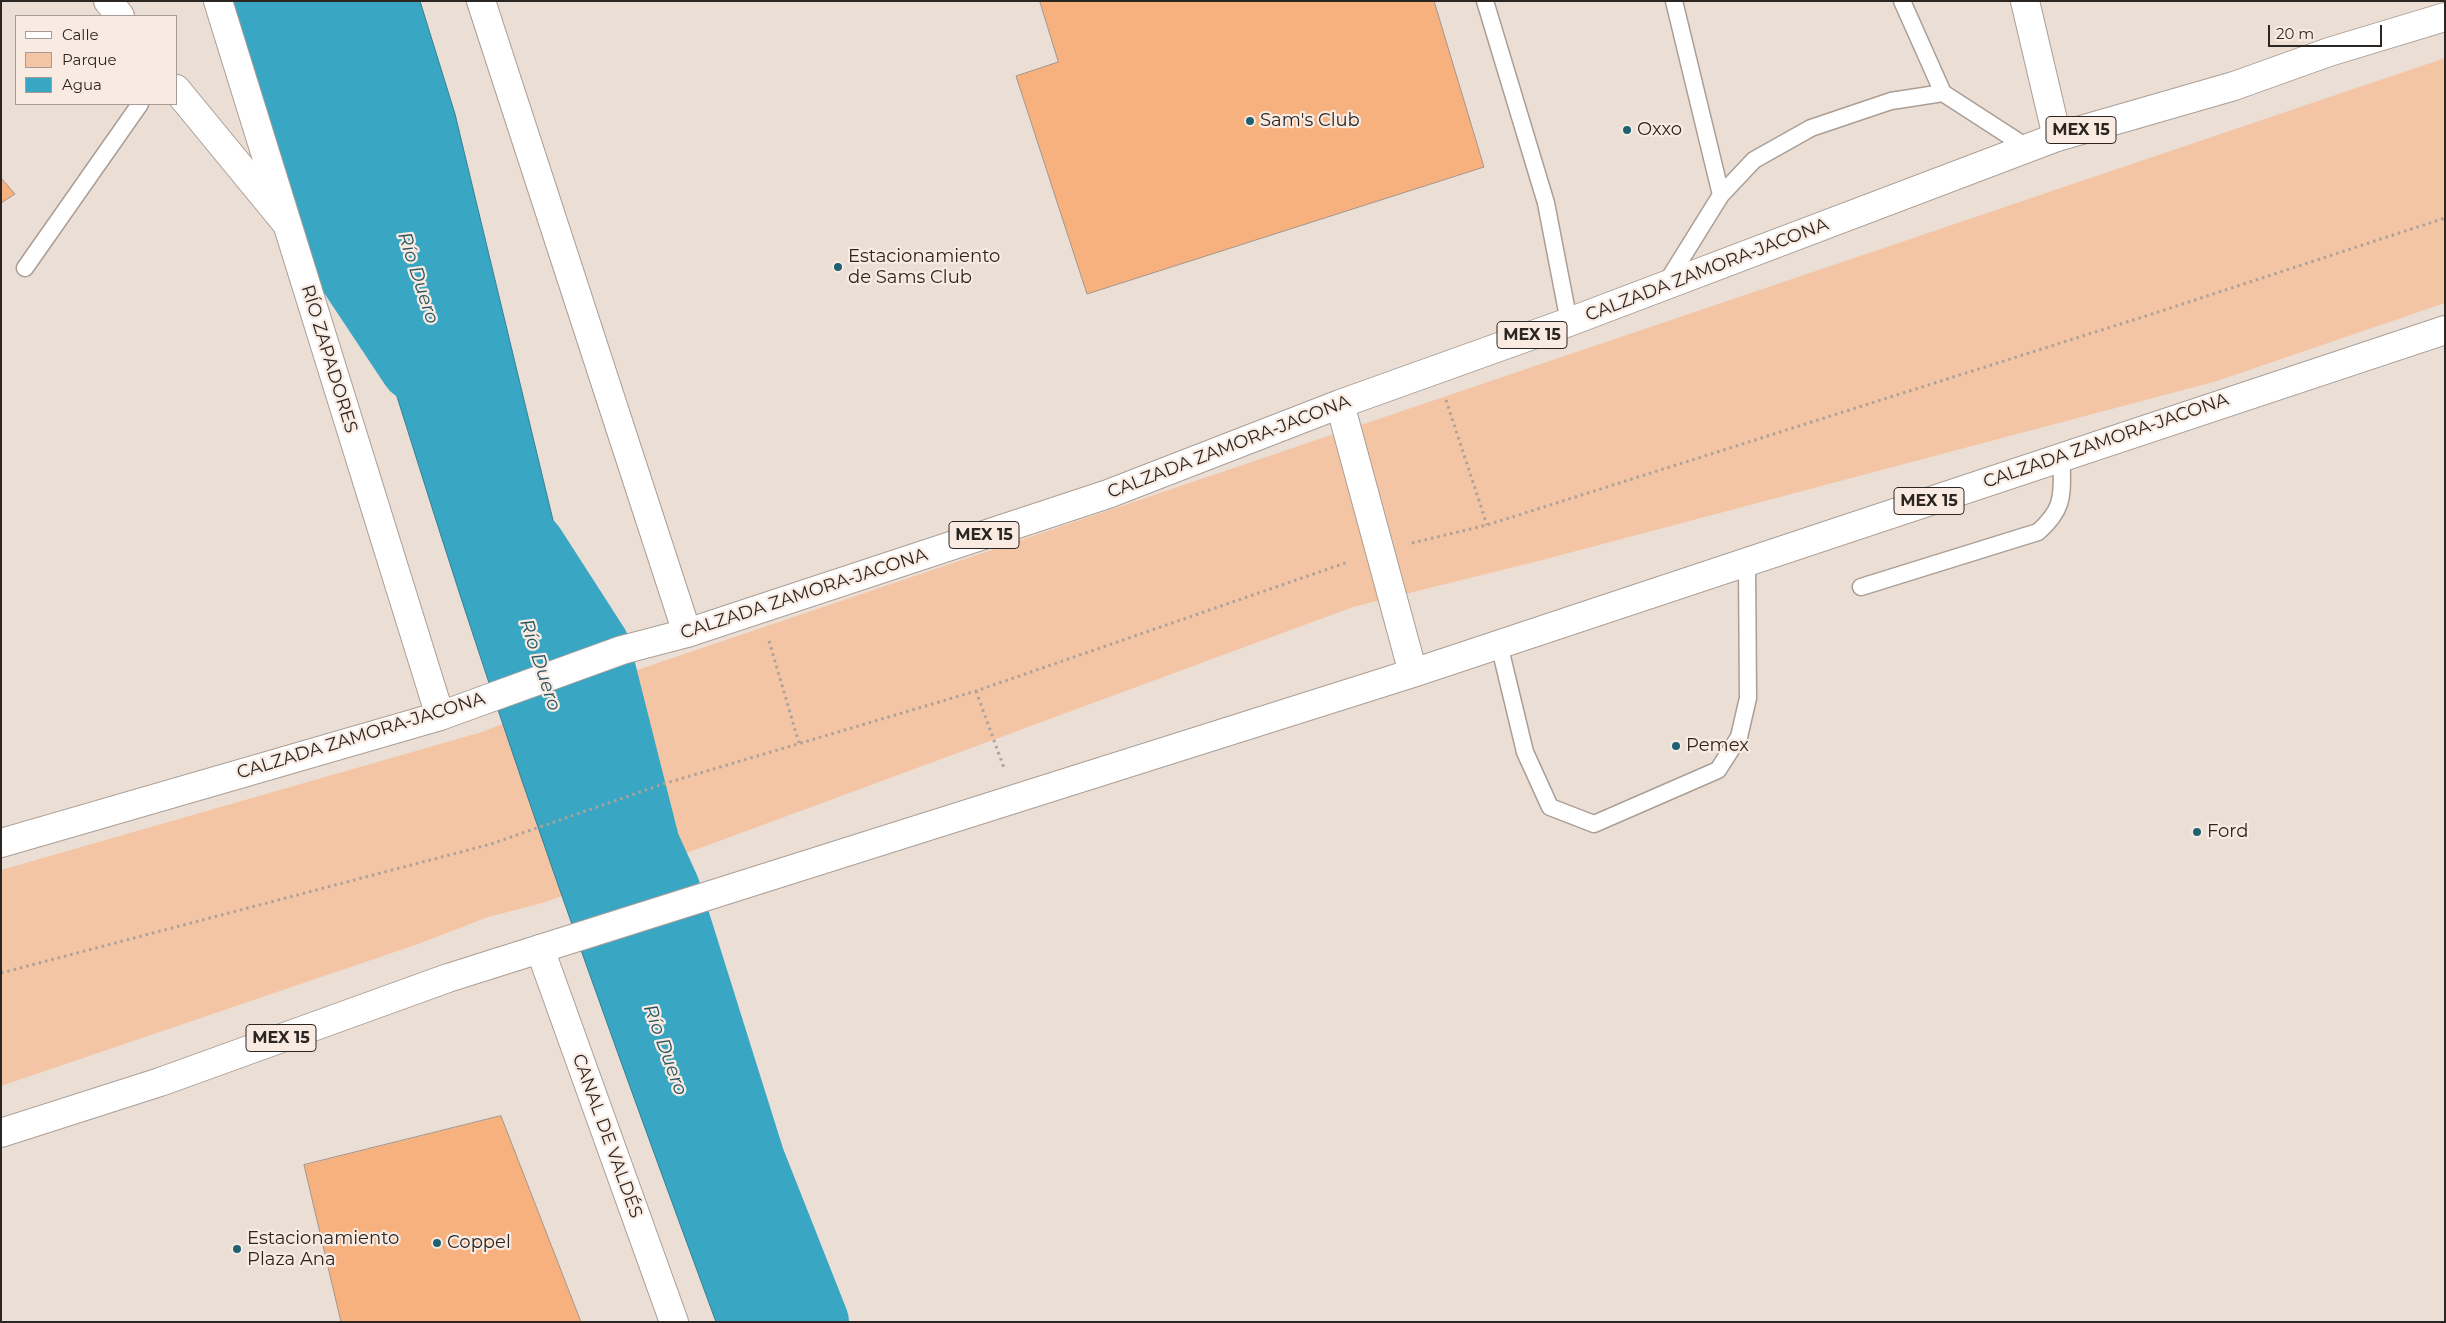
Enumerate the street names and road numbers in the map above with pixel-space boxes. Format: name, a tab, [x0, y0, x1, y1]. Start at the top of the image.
road number: MEX 15	[2046, 116, 2116, 144]
street label: CALZADA ZAMORA-JACONA	[1583, 214, 1831, 326]
street label: RÍO ZAPADORES	[296, 282, 362, 436]
road number: MEX 15	[1497, 322, 1567, 348]
street label: CALZADA ZAMORA-JACONA	[1980, 389, 2232, 493]
street label: CALZADA ZAMORA-JACONA	[1105, 391, 1353, 503]
road number: MEX 15	[1894, 488, 1964, 514]
road number: MEX 15	[949, 522, 1019, 548]
street label: CALZADA ZAMORA-JACONA	[678, 544, 930, 644]
street label: CALZADA ZAMORA-JACONA	[234, 688, 488, 784]
road number: MEX 15	[246, 1024, 316, 1052]
street label: CANAL DE VALDÉS	[567, 1051, 647, 1221]

